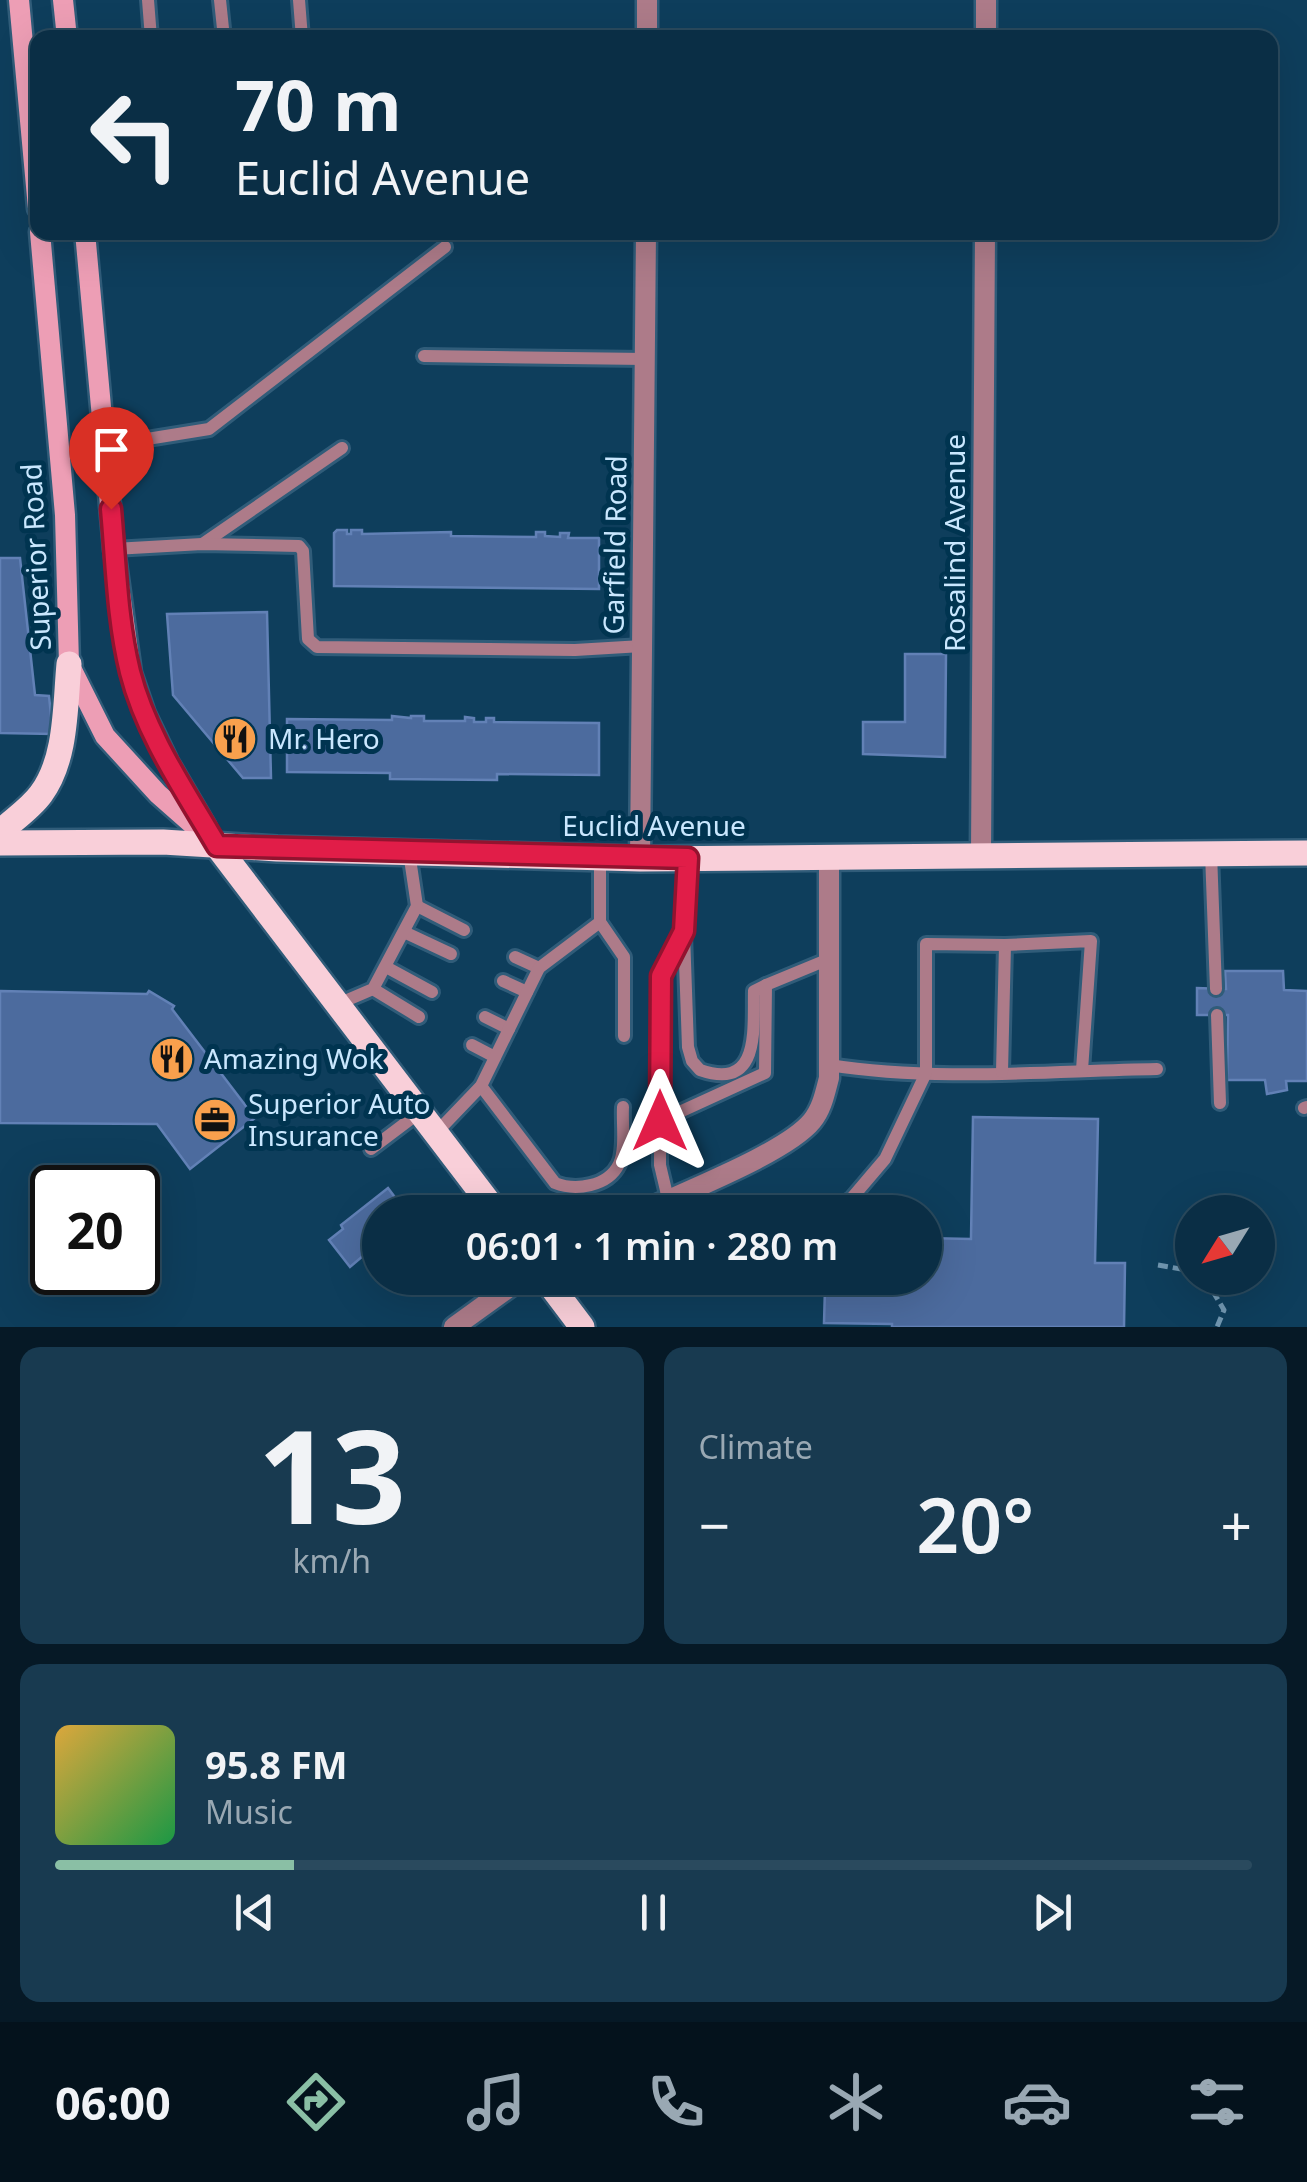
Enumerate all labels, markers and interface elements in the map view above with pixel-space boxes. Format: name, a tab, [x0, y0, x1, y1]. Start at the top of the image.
text: 70 m	[235, 56, 402, 152]
icon: left	[70, 70, 200, 200]
text: Euclid Avenue	[235, 147, 530, 208]
pin	[69, 407, 154, 510]
icon: arrive	[84, 422, 139, 477]
street label: Rosalind Avenue	[935, 434, 973, 652]
street label: Garfield Road	[593, 455, 635, 635]
street label: Superior Road	[11, 462, 59, 652]
restaurant icon: Mr. Hero	[212, 716, 258, 762]
place label: Mr. Hero	[268, 719, 380, 757]
street label: Euclid Avenue	[562, 806, 746, 844]
restaurant icon: Amazing Wok	[149, 1036, 195, 1082]
place label: Amazing Wok	[204, 1039, 383, 1077]
position arrow	[608, 1069, 712, 1173]
place label: Superior Auto Insurance	[248, 1084, 431, 1154]
office icon: Superior Auto Insurance	[192, 1097, 238, 1143]
speed limit sign: 20	[30, 1165, 160, 1295]
north arrow	[1175, 1195, 1275, 1295]
map controls	[1175, 1195, 1275, 1295]
text: 06:01 · 1 min · 280 m	[466, 1219, 838, 1271]
text: 13	[257, 1385, 406, 1562]
text: Climate	[699, 1425, 813, 1468]
text: 20°	[916, 1473, 1034, 1575]
text: −	[699, 1487, 730, 1562]
text: +	[1221, 1487, 1252, 1562]
text: km/h	[292, 1539, 371, 1582]
text: 95.8 FM	[205, 1738, 347, 1790]
text: Music	[205, 1790, 293, 1833]
icon: previous	[227, 1885, 282, 1940]
icon: pause	[626, 1885, 681, 1940]
icon: next	[1025, 1885, 1080, 1940]
icon: directions	[281, 2067, 351, 2137]
icon: music	[461, 2067, 531, 2137]
icon: phone	[641, 2067, 711, 2137]
icon: climate	[821, 2067, 891, 2137]
icon: car	[1002, 2067, 1072, 2137]
icon: filters	[1182, 2067, 1252, 2137]
text: 06:00	[55, 2072, 171, 2133]

